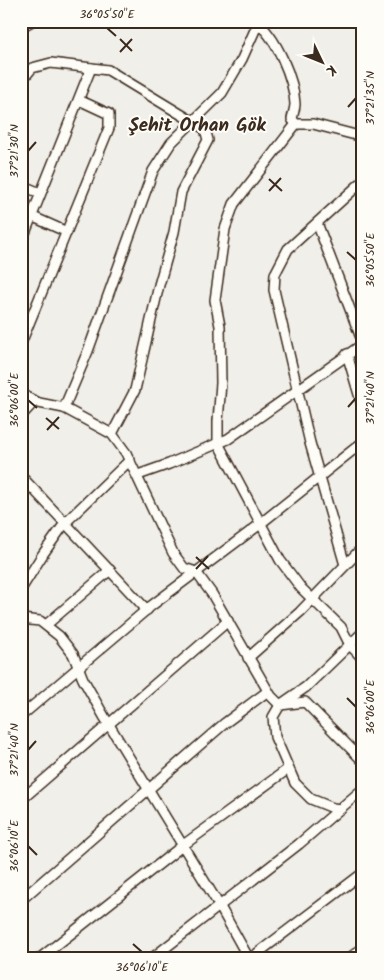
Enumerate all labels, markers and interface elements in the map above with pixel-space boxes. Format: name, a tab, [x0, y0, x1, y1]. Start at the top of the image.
text: 36°05'50"E	[79, 5, 136, 24]
north arrow	[296, 38, 346, 88]
text: K	[319, 60, 342, 81]
text: 37°21'35"N	[361, 71, 380, 125]
district label: Şehit Orhan Gök	[128, 111, 266, 141]
text: 37°21'30"N	[5, 124, 24, 178]
text: 36°05'50"E	[361, 231, 380, 288]
text: 37°21'40"N	[361, 371, 380, 425]
text: 36°06'00"E	[5, 372, 24, 428]
text: 36°06'00"E	[361, 679, 380, 735]
text: 37°21'40"N	[5, 723, 24, 777]
text: 36°06'10"E	[5, 819, 24, 872]
text: 36°06'10"E	[116, 958, 169, 977]

